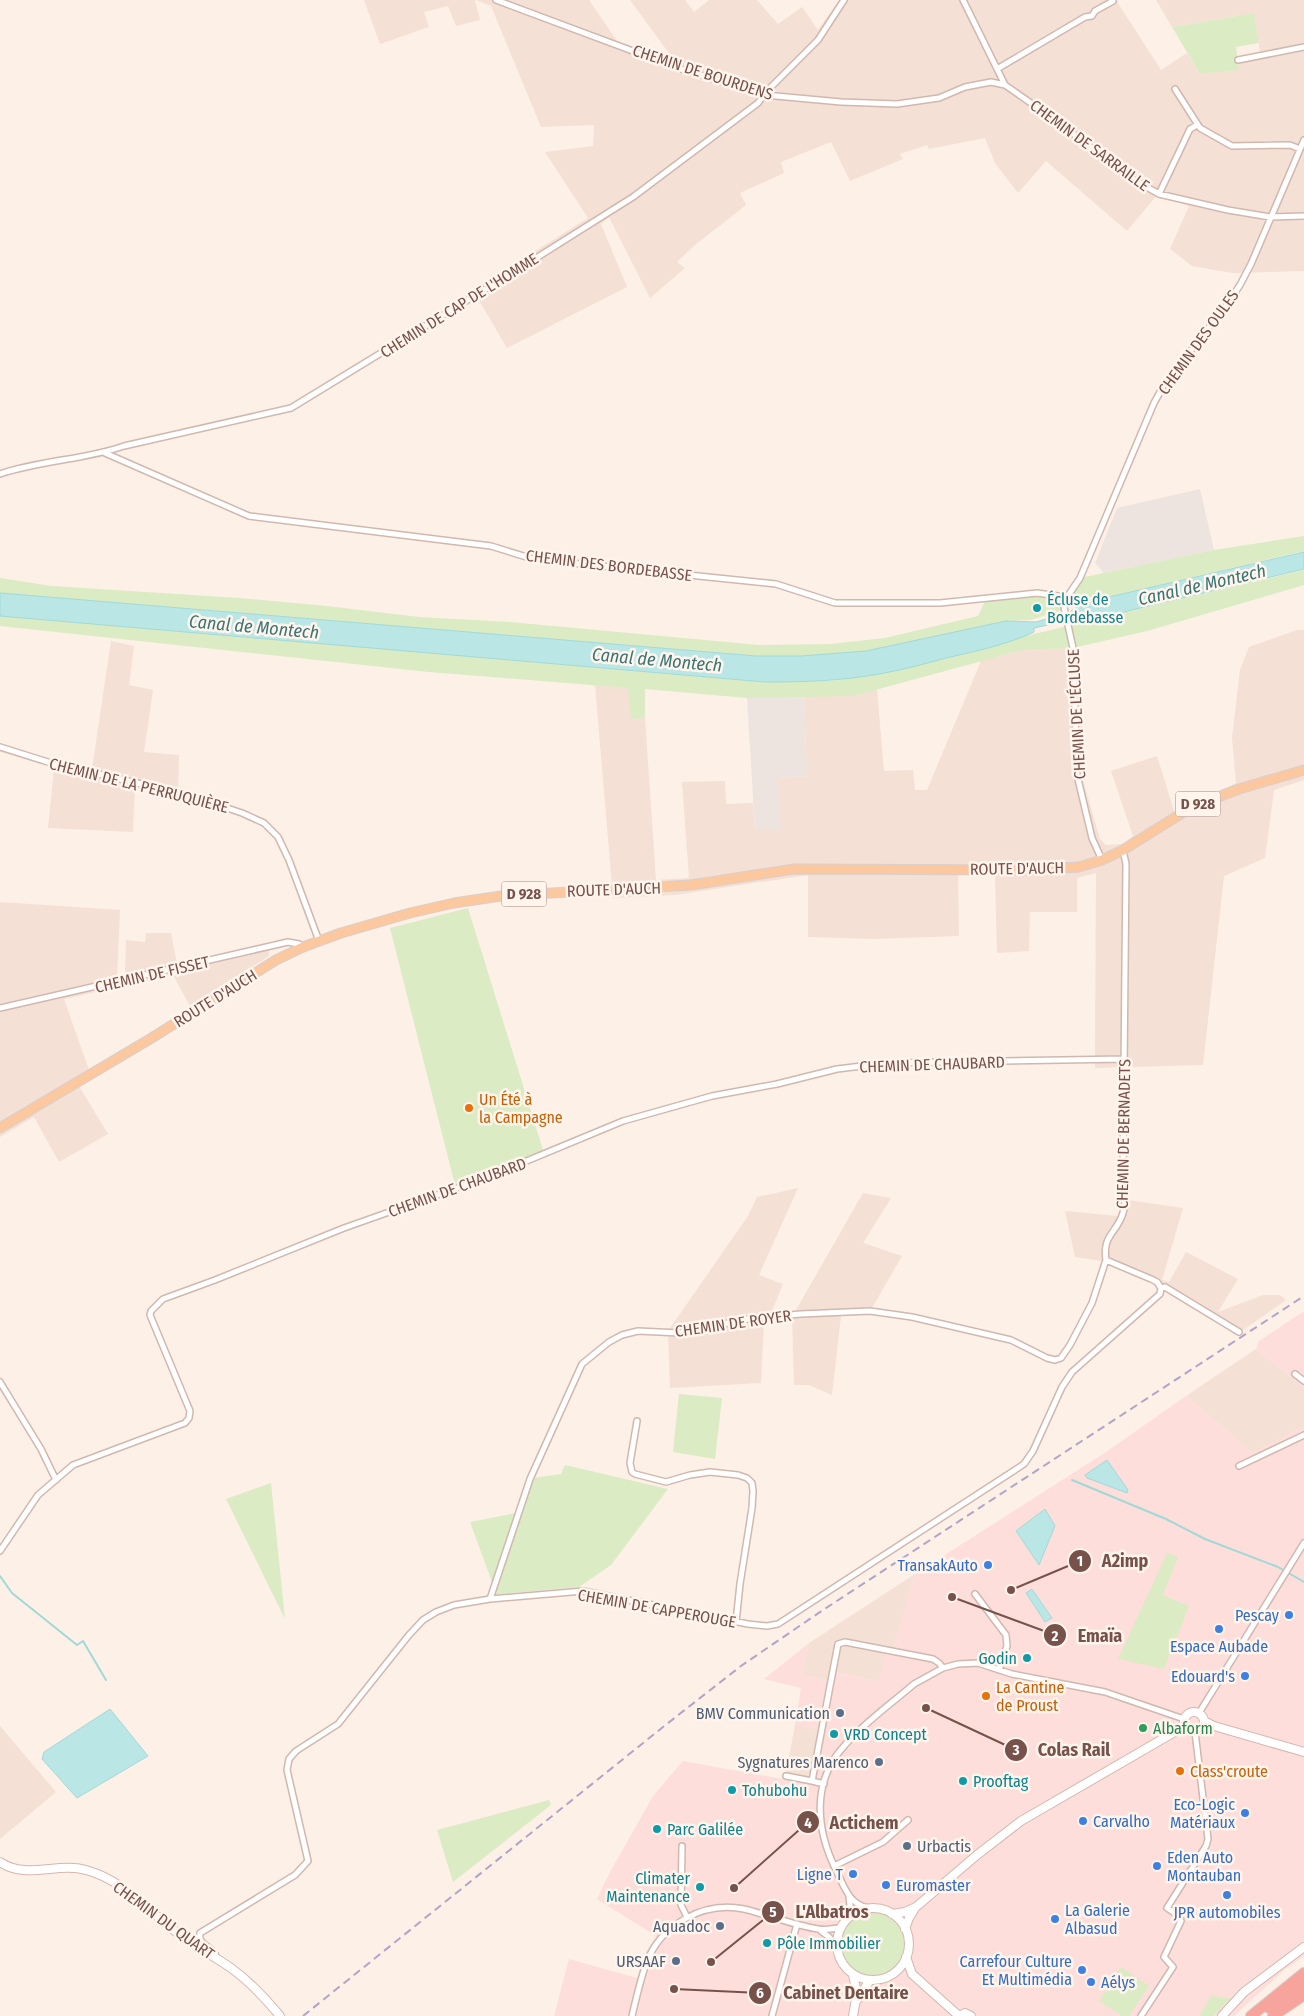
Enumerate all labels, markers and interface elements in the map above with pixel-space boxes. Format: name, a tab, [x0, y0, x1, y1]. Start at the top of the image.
street label: CHEMIN DE BOURDENS	[630, 41, 775, 104]
street label: CHEMIN DE SARRAILLE	[1026, 96, 1153, 195]
street label: CHEMIN DE CAP DE L'HOMME	[377, 249, 542, 362]
street label: CHEMIN DES OULES	[1154, 286, 1243, 398]
street label: CHEMIN DES BORDEBASSE	[525, 546, 693, 585]
water label: Canal de Montech	[1136, 560, 1268, 610]
place label: Écluse de Bordebasse	[1047, 590, 1123, 627]
marker: Écluse de Bordebasse	[1031, 602, 1043, 614]
water label: Canal de Montech	[188, 610, 320, 644]
water label: Canal de Montech	[591, 643, 723, 677]
street label: CHEMIN DE L'ÉCLUSE	[1064, 648, 1089, 780]
street label: CHEMIN DE LA PERRUQUIÈRE	[47, 754, 231, 817]
road number: D 928	[1176, 792, 1220, 816]
street label: ROUTE D'AUCH	[970, 858, 1064, 879]
street label: ROUTE D'AUCH	[567, 878, 661, 901]
road number: D 928	[502, 882, 546, 906]
street label: CHEMIN DE FISSET	[93, 952, 212, 997]
street label: ROUTE D'AUCH	[170, 965, 260, 1031]
street label: CHEMIN DE CHAUBARD	[859, 1052, 1005, 1077]
street label: CHEMIN DE BERNADETS	[1113, 1059, 1134, 1209]
place label: Un Été à la Campagne	[479, 1090, 563, 1127]
marker: Un Été à la Campagne	[463, 1102, 475, 1114]
street label: CHEMIN DE CHAUBARD	[386, 1154, 529, 1221]
street label: CHEMIN DE ROYER	[674, 1306, 793, 1341]
callout: A2imp	[1067, 1544, 1159, 1577]
text: A2imp	[1101, 1550, 1148, 1572]
text: 1	[1077, 1552, 1083, 1570]
place label: TransakAuto	[898, 1556, 978, 1575]
marker: TransakAuto	[982, 1559, 994, 1571]
street label: CHEMIN DE CAPPEROUGE	[576, 1585, 738, 1632]
place label: Pescay	[1235, 1606, 1280, 1625]
marker: Pescay	[1283, 1609, 1295, 1621]
callout: Emaïa	[1043, 1619, 1132, 1652]
marker: Espace Aubade	[1213, 1623, 1225, 1635]
text: Emaïa	[1078, 1625, 1122, 1647]
text: 2	[1051, 1627, 1059, 1645]
place label: Espace Aubade	[1170, 1637, 1268, 1656]
place label: Godin	[978, 1649, 1017, 1668]
marker: Godin	[1021, 1652, 1033, 1664]
place label: Edouard's	[1171, 1667, 1235, 1686]
marker: Edouard's	[1239, 1670, 1251, 1682]
place label: La Cantine de Proust	[996, 1678, 1065, 1715]
marker: La Cantine de Proust	[980, 1690, 992, 1702]
place label: BMV Communication	[696, 1704, 830, 1723]
marker: BMV Communication	[834, 1707, 846, 1719]
place label: Albaform	[1153, 1719, 1213, 1738]
marker: Albaform	[1137, 1722, 1149, 1734]
place label: VRD Concept	[844, 1725, 928, 1744]
marker: VRD Concept	[828, 1728, 840, 1740]
callout: Colas Rail	[1003, 1733, 1121, 1766]
text: Colas Rail	[1038, 1739, 1110, 1761]
text: 3	[1011, 1741, 1020, 1759]
place label: Sygnatures Marenco	[737, 1753, 869, 1772]
marker: Sygnatures Marenco	[873, 1756, 885, 1768]
place label: Class'croute	[1190, 1762, 1268, 1781]
marker: Class'croute	[1174, 1765, 1186, 1777]
place label: Prooftag	[973, 1772, 1029, 1791]
marker: Prooftag	[957, 1775, 969, 1787]
place label: Tohubohu	[742, 1781, 807, 1800]
marker: Tohubohu	[726, 1784, 738, 1796]
place label: Eco-Logic Matériaux	[1170, 1795, 1235, 1832]
callout: Actichem	[795, 1806, 909, 1839]
marker: Eco-Logic Matériaux	[1239, 1807, 1251, 1819]
text: Actichem	[829, 1812, 898, 1834]
place label: Carvalho	[1093, 1812, 1150, 1831]
text: 4	[804, 1814, 812, 1832]
marker: Carvalho	[1077, 1815, 1089, 1827]
place label: Parc Galilée	[667, 1820, 743, 1839]
marker: Parc Galilée	[651, 1823, 663, 1835]
place label: Urbactis	[917, 1837, 971, 1856]
marker: Urbactis	[901, 1840, 913, 1852]
place label: Eden Auto Montauban	[1167, 1848, 1241, 1885]
marker: Eden Auto Montauban	[1151, 1860, 1163, 1872]
place label: Ligne T	[797, 1865, 844, 1884]
marker: Ligne T	[847, 1868, 859, 1880]
place label: Climater Maintenance	[606, 1869, 690, 1906]
place label: Euromaster	[896, 1876, 971, 1895]
street label: CHEMIN DU QUART	[109, 1877, 218, 1964]
marker: Euromaster	[880, 1879, 892, 1891]
marker: Climater Maintenance	[694, 1881, 706, 1893]
marker: JPR automobiles	[1221, 1889, 1233, 1901]
callout: L'Albatros	[761, 1895, 879, 1928]
text: L'Albatros	[795, 1901, 869, 1923]
place label: La Galerie Albasud	[1065, 1901, 1130, 1938]
text: 5	[769, 1903, 777, 1921]
place label: JPR automobiles	[1174, 1903, 1281, 1922]
marker: La Galerie Albasud	[1049, 1913, 1061, 1925]
place label: Aquadoc	[653, 1917, 710, 1936]
marker: Aquadoc	[714, 1920, 726, 1932]
place label: Pôle Immobilier	[777, 1934, 881, 1953]
marker: Pôle Immobilier	[761, 1937, 773, 1949]
place label: URSAAF	[616, 1952, 666, 1971]
place label: Carrefour Culture Et Multimédia	[960, 1952, 1072, 1989]
marker: URSAAF	[670, 1955, 682, 1967]
marker: Carrefour Culture Et Multimédia	[1076, 1964, 1088, 1976]
place label: Aélys	[1101, 1973, 1135, 1992]
callout: Cabinet Dentaire	[748, 1976, 918, 2009]
marker: Aélys	[1085, 1976, 1097, 1988]
text: Cabinet Dentaire	[783, 1982, 909, 2004]
text: 6	[756, 1984, 764, 2002]

